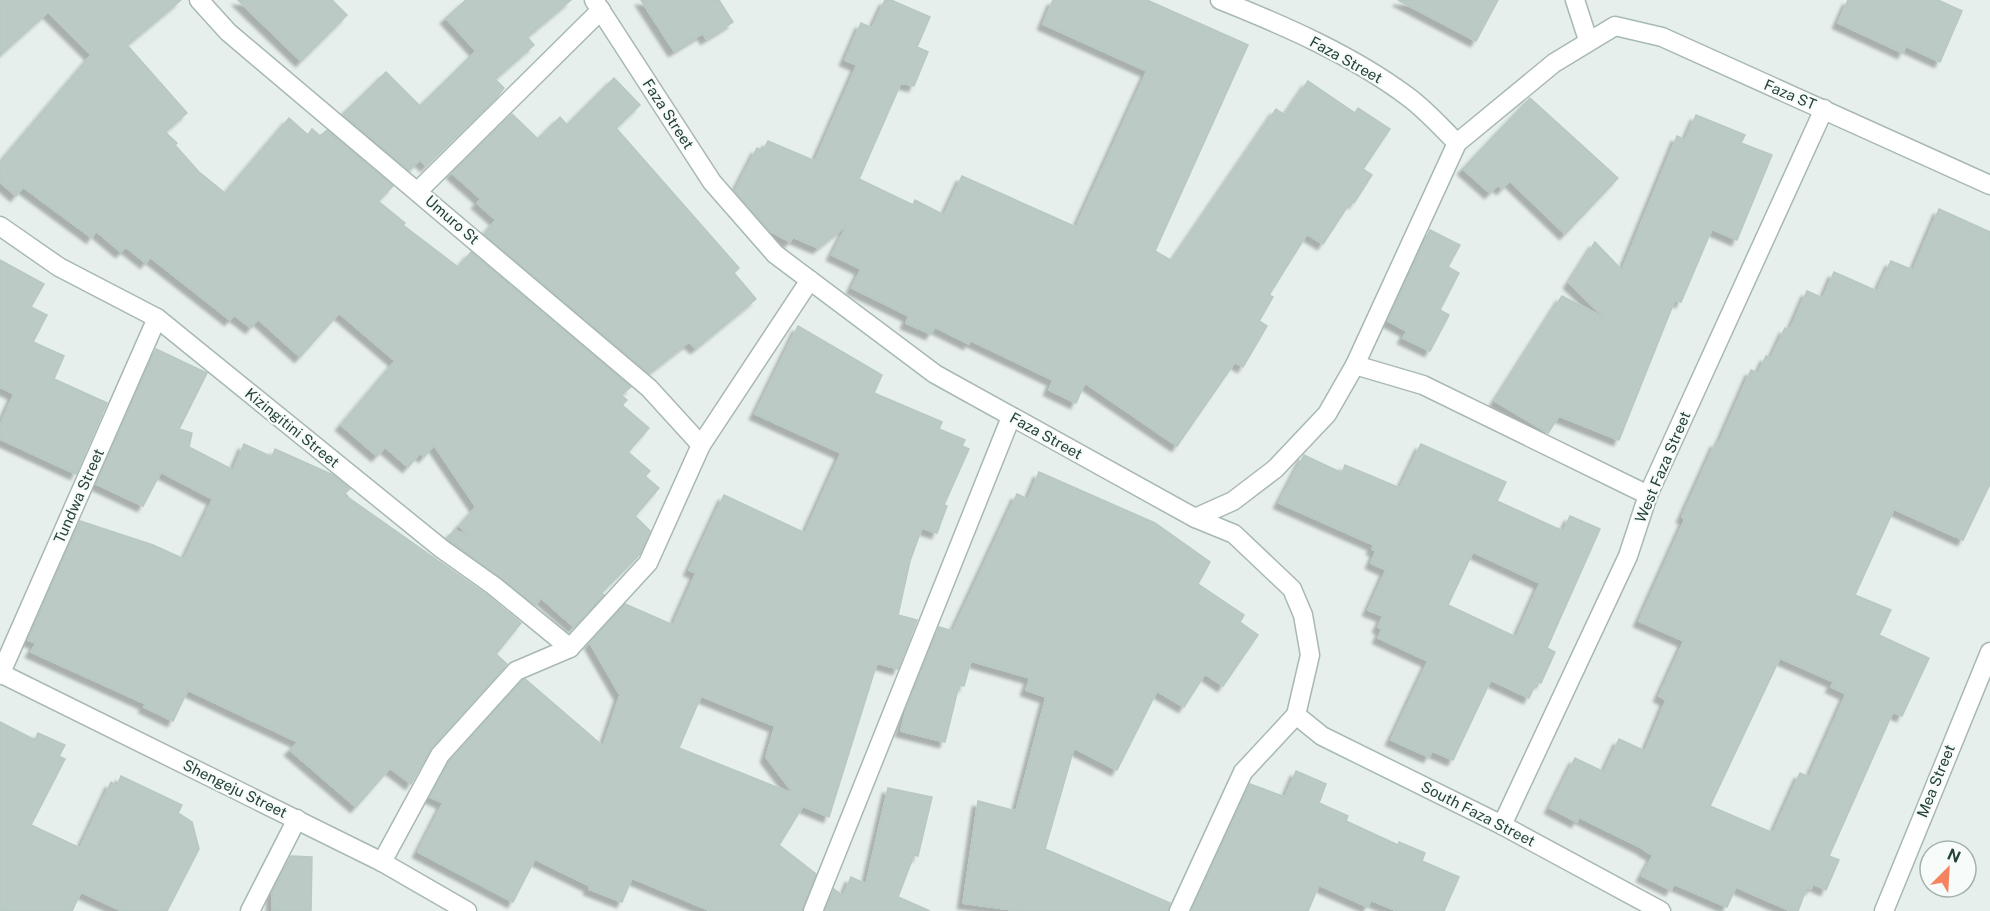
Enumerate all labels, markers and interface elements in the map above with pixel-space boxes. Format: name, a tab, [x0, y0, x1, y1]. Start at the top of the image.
street label: Faza Street	[1307, 33, 1386, 86]
street label: Faza Street	[639, 76, 697, 152]
street label: Faza ST	[1762, 76, 1819, 113]
street label: Umuro St	[422, 192, 483, 248]
street label: Kizingitini Street	[242, 384, 343, 471]
street label: Faza Street	[1007, 409, 1086, 462]
street label: West Faza Street	[1631, 409, 1694, 525]
street label: Tundwa Street	[50, 446, 107, 546]
street label: Mea Street	[1913, 742, 1958, 820]
street label: Shengeju Street	[180, 756, 290, 821]
street label: South Faza Street	[1418, 778, 1538, 850]
north arrow	[1918, 839, 1978, 899]
text: N	[1944, 845, 1963, 867]

